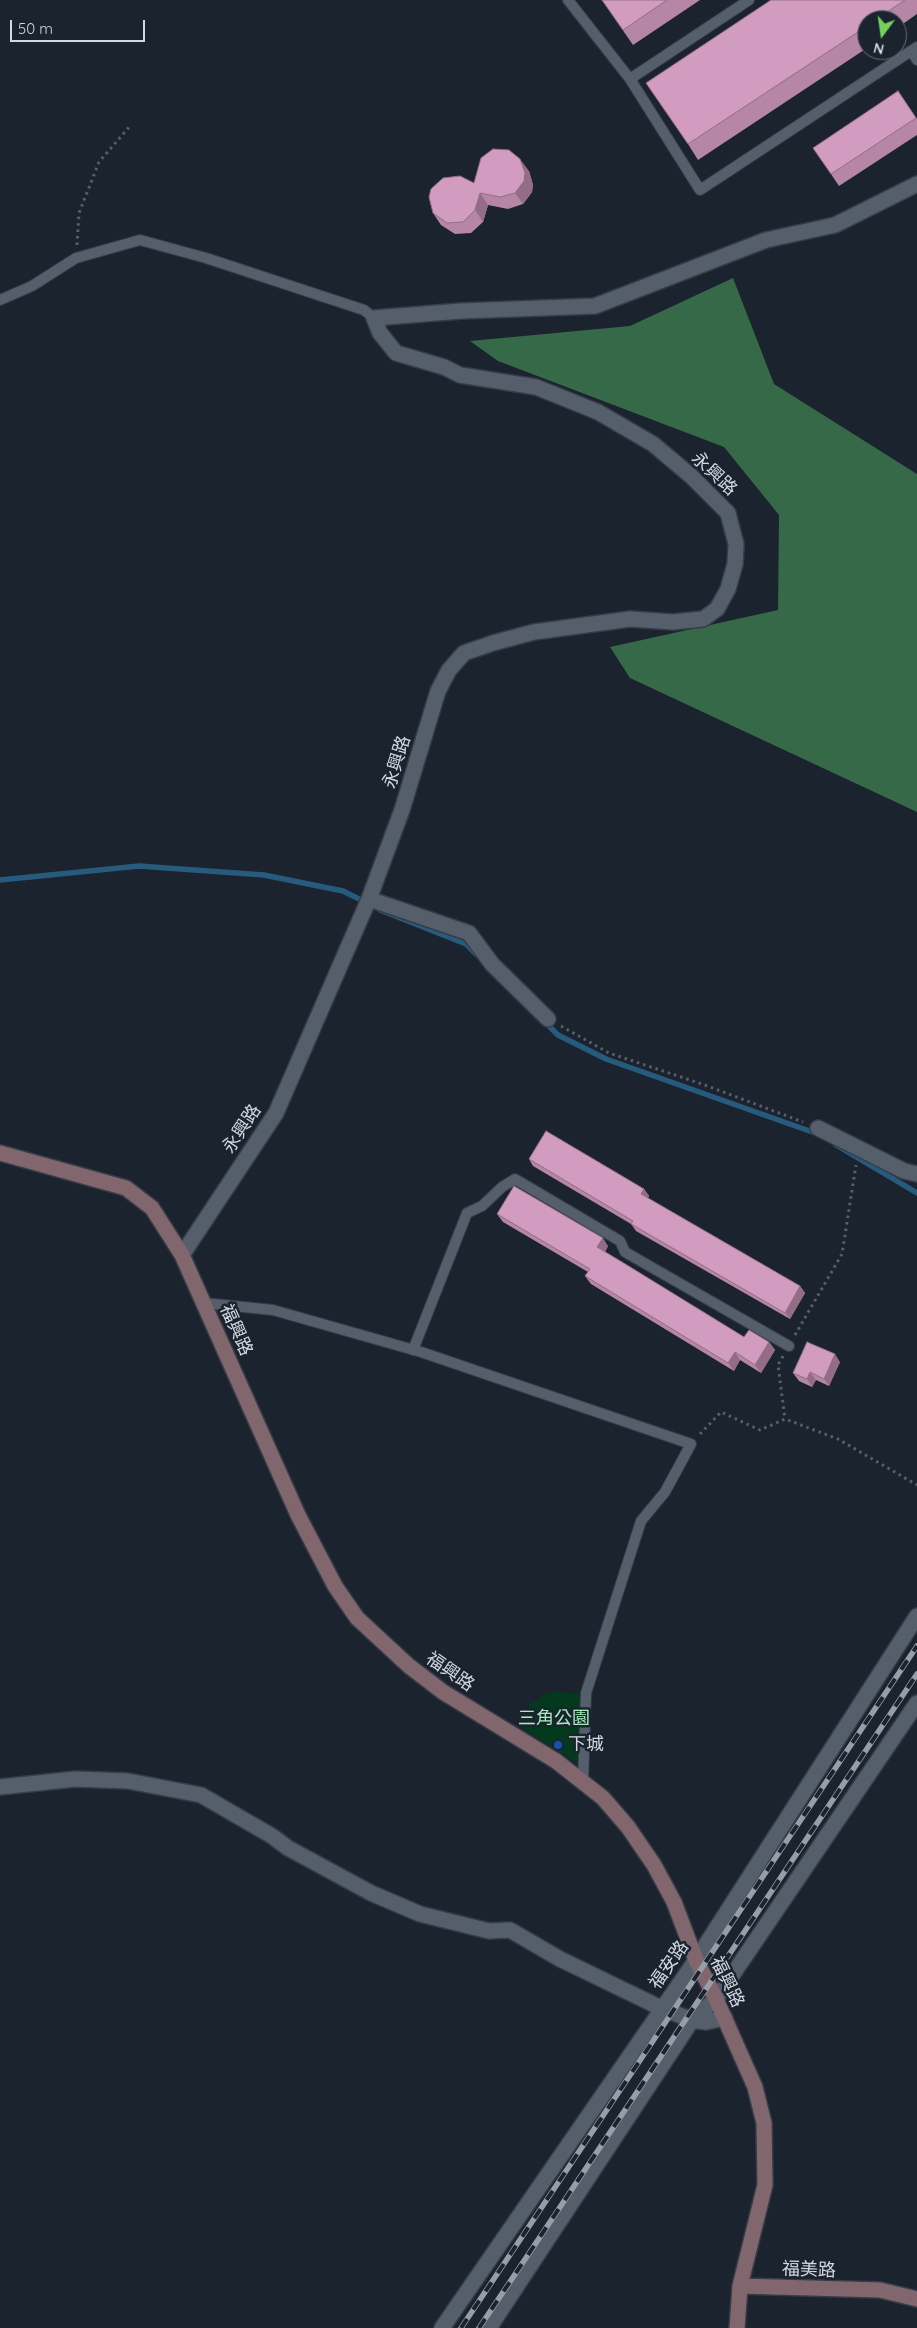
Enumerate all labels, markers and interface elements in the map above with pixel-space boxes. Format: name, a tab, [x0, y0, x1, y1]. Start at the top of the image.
scale bar	[12, 10, 148, 42]
north arrow	[857, 10, 907, 60]
text: 50 m	[18, 19, 53, 38]
text: N	[871, 39, 886, 59]
street label: 永興路	[687, 448, 741, 500]
street label: 永興路	[379, 733, 415, 791]
street label: 永興路	[218, 1100, 266, 1158]
street label: 福興路	[215, 1301, 257, 1359]
street label: 福興路	[422, 1648, 478, 1696]
park label: 三角公園	[518, 1708, 590, 1730]
place label: 下城	[568, 1734, 604, 1756]
marker: 下城	[552, 1739, 564, 1751]
street label: 福安路	[645, 1937, 693, 1993]
street label: 福興路	[705, 1953, 749, 2011]
street label: 福美路	[782, 2258, 836, 2282]

